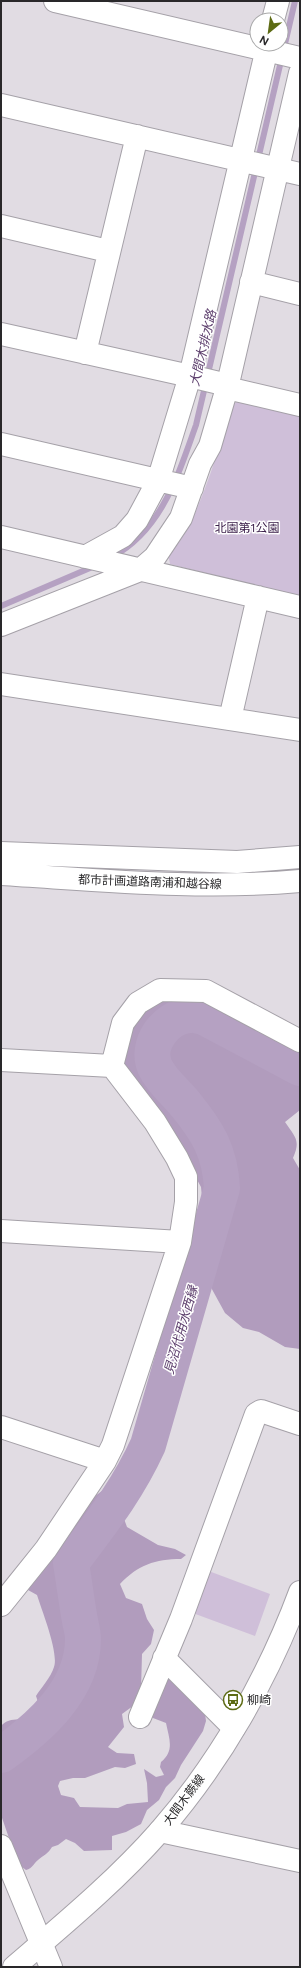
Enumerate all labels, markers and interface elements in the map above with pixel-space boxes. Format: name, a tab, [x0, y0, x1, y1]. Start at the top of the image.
north arrow	[249, 12, 289, 52]
text: N	[258, 33, 271, 48]
water label: 大間木排水路	[187, 307, 219, 388]
park label: 北園第1公園	[215, 521, 279, 535]
street label: 都市計画道路南浦和越谷線	[78, 872, 222, 892]
water label: 見沼代用水西縁	[161, 1282, 201, 1376]
bus stop icon: 柳崎	[222, 1689, 244, 1711]
place label: 柳崎	[247, 1693, 271, 1707]
street label: 大間木蕨線	[160, 1772, 208, 1828]

